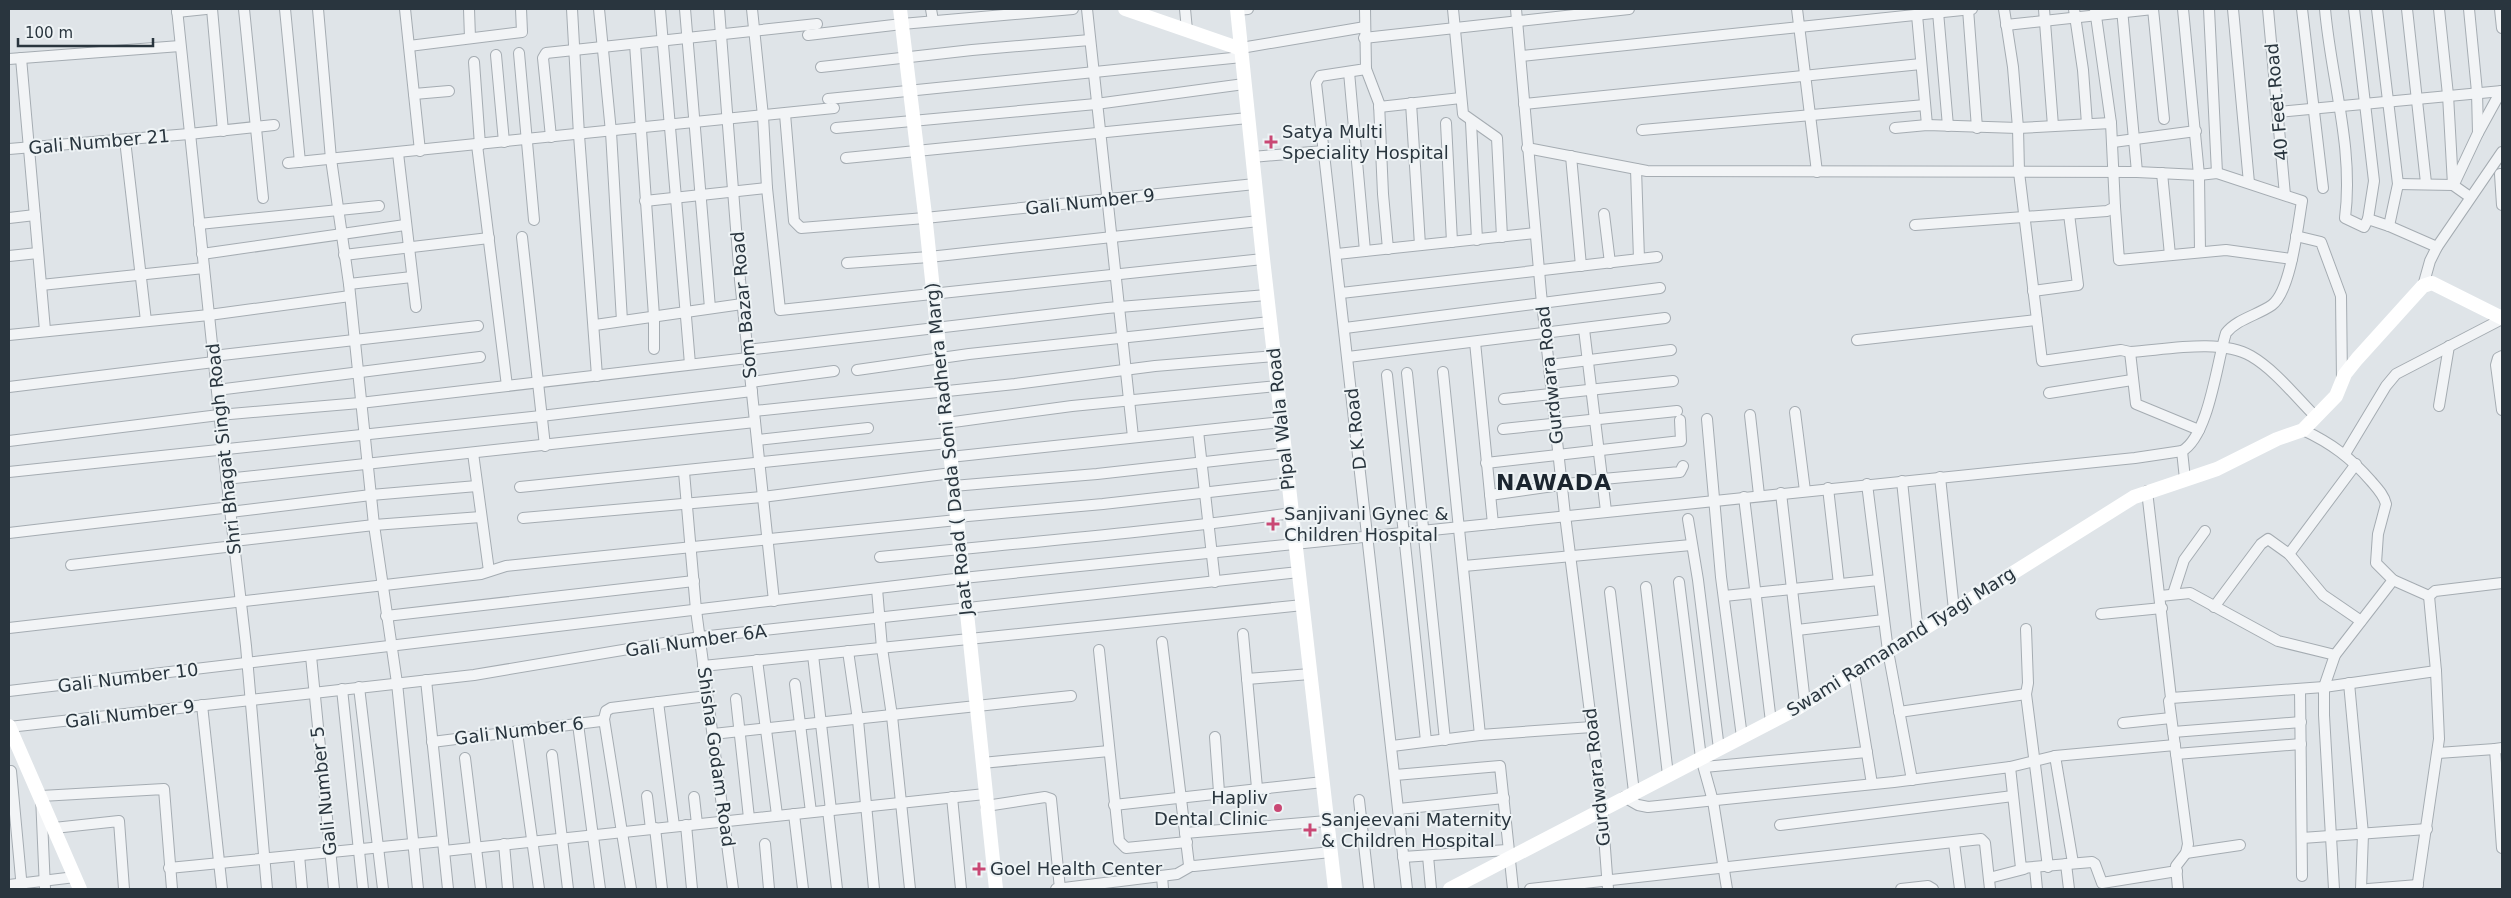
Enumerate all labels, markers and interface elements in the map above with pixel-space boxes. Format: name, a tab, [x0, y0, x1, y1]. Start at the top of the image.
scale bar	[18, 15, 152, 47]
text: 100 m	[25, 24, 73, 42]
street label: 40 Feet Road	[2261, 42, 2292, 162]
place label: Satya Multi Speciality Hospital	[1282, 121, 1449, 163]
street label: Gali Number 21	[27, 125, 170, 158]
marker: Satya Multi Speciality Hospital	[1264, 135, 1278, 149]
street label: Gali Number 9	[1024, 184, 1156, 219]
street label: Som Bazar Road	[727, 230, 760, 380]
street label: Jaat Road ( Dada Soni Radhera Marg)	[921, 282, 977, 618]
street label: Gurdwara Road	[1532, 305, 1567, 445]
street label: Shri Bhagat Singh Road	[202, 342, 245, 556]
street label: Pipal Wala Road	[1263, 347, 1298, 491]
street label: D K Road	[1341, 387, 1370, 471]
district label: NAWADA	[1496, 470, 1612, 495]
place label: Sanjivani Gynec & Children Hospital	[1284, 503, 1448, 545]
marker: Sanjivani Gynec & Children Hospital	[1266, 517, 1280, 531]
street label: Swami Ramanand Tyagi Marg	[1783, 562, 2019, 721]
street label: Gali Number 6A	[624, 620, 769, 661]
street label: Gali Number 10	[56, 658, 200, 697]
street label: Shisha Godam Road	[693, 666, 740, 848]
street label: Gali Number 9	[64, 695, 196, 732]
street label: Gurdwara Road	[1579, 707, 1614, 847]
street label: Gali Number 6	[453, 712, 585, 749]
street label: Gali Number 5	[306, 725, 341, 857]
place label: Hapliv Dental Clinic	[1154, 787, 1268, 829]
marker: Hapliv Dental Clinic	[1272, 802, 1284, 814]
place label: Sanjeevani Maternity & Children Hospital	[1321, 809, 1512, 851]
marker: Sanjeevani Maternity & Children Hospital	[1303, 823, 1317, 837]
place label: Goel Health Center	[990, 858, 1163, 879]
marker: Goel Health Center	[972, 862, 986, 876]

